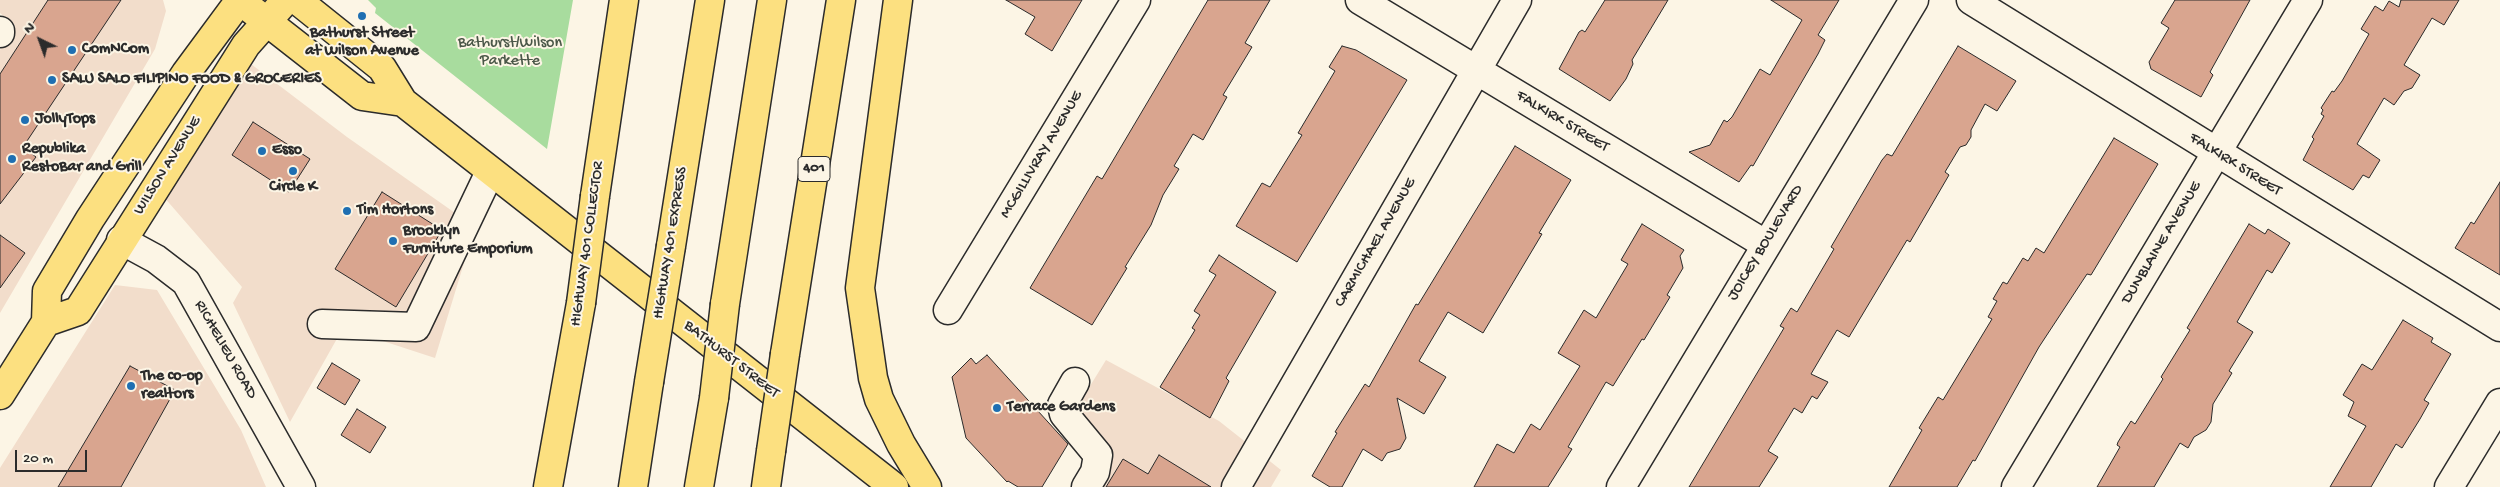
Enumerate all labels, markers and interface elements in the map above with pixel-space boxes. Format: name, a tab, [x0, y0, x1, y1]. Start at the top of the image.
marker: Bathurst Street at Wilson Avenue	[356, 10, 368, 22]
north arrow	[15, 15, 65, 65]
text: N	[21, 19, 39, 38]
place label: Bathurst Street at Wilson Avenue	[305, 24, 419, 62]
park label: Bathurst/Wilson Parkette	[458, 34, 562, 72]
place label: ComNCom	[82, 40, 149, 60]
marker: ComNCom	[66, 44, 78, 56]
place label: SALU SALO FILIPINO FOOD & GROCERIES	[62, 70, 321, 90]
marker: SALU SALO FILIPINO FOOD & GROCERIES	[46, 74, 58, 86]
street label: FALKIRK STREET	[1512, 87, 1612, 157]
street label: MCGILLIVRAY AVENUE	[996, 88, 1088, 222]
place label: JollyTops	[35, 110, 95, 130]
street label: WILSON AVENUE	[130, 113, 206, 219]
marker: JollyTops	[19, 114, 31, 126]
street label: FALKIRK STREET	[2185, 129, 2285, 201]
place label: Republika RestoBar and Grill	[22, 140, 142, 178]
place label: Esso	[272, 141, 302, 161]
marker: Esso	[256, 145, 268, 157]
marker: Republika RestoBar and Grill	[6, 153, 18, 165]
road number: 401	[798, 156, 830, 182]
street label: HIGHWAY 401 COLLECTOR	[567, 160, 609, 328]
marker: Circle K	[287, 165, 299, 177]
street label: HIGHWAY 401 EXPRESS	[649, 166, 693, 320]
street label: CARMICHAEL AVENUE	[1331, 175, 1421, 311]
place label: Circle K	[269, 178, 317, 198]
street label: DUNBLAINE AVENUE	[2118, 178, 2206, 308]
street label: JOICEY BOULEVARD	[1724, 182, 1808, 304]
place label: Tim Hortons	[357, 201, 433, 221]
marker: Tim Hortons	[341, 205, 353, 217]
place label: Brooklyn Furniture Emporium	[403, 222, 533, 260]
marker: Brooklyn Furniture Emporium	[387, 235, 399, 247]
street label: RICHELIEU ROAD	[189, 297, 261, 403]
street label: BATHURST STREET	[679, 317, 783, 403]
place label: The co-op realtors	[141, 367, 203, 405]
marker: The co-op realtors	[125, 380, 137, 392]
place label: Terrace Gardens	[1007, 398, 1115, 418]
marker: Terrace Gardens	[991, 402, 1003, 414]
scale bar	[18, 440, 90, 472]
text: 20 m	[23, 450, 53, 468]

